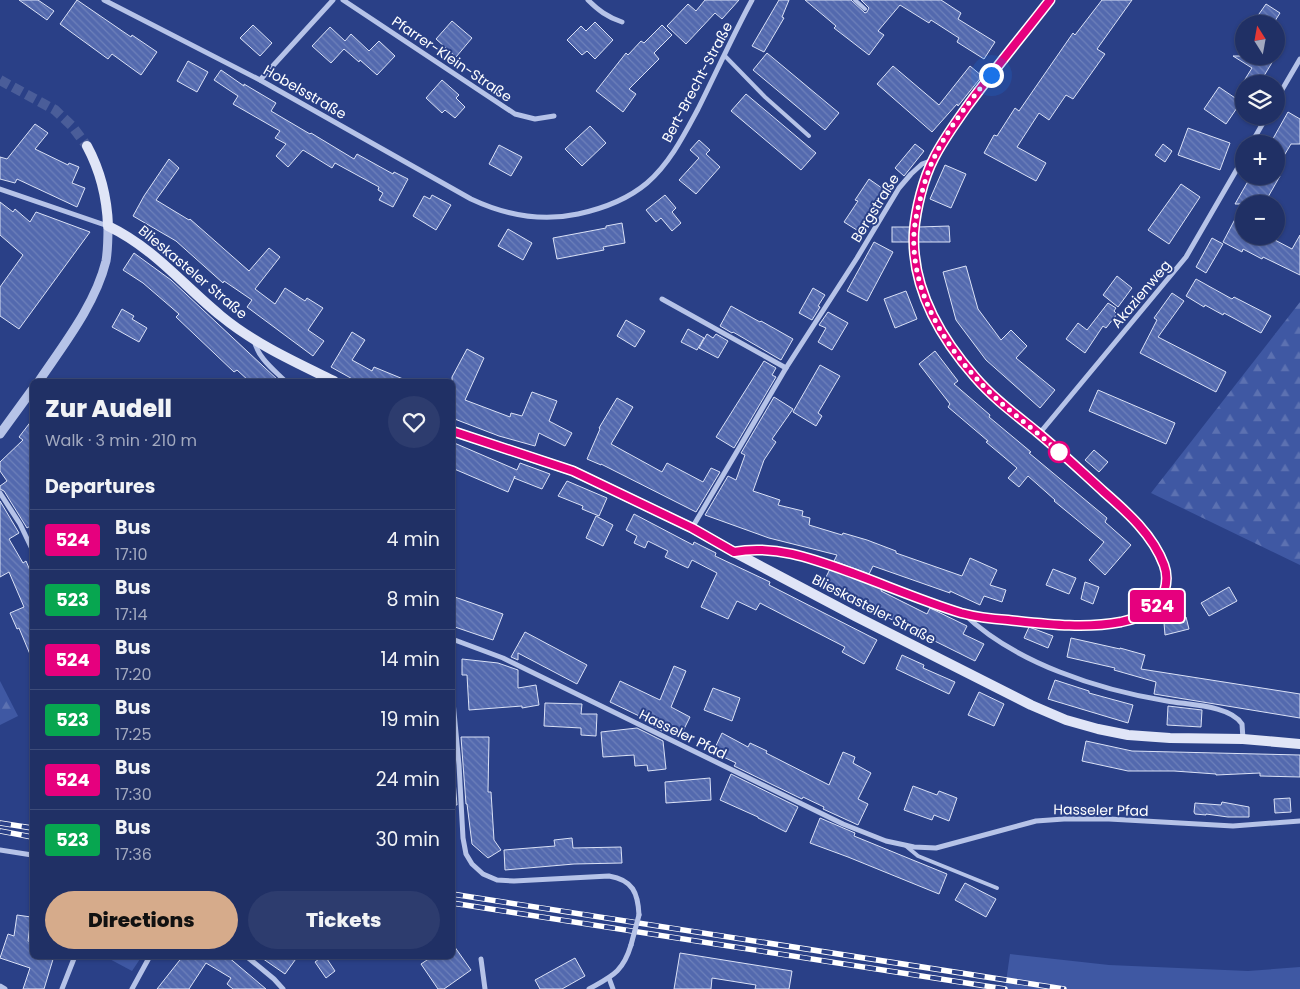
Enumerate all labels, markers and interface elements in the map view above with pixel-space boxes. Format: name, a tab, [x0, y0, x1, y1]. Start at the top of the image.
street label: Pfarrer-Klein-Straße	[388, 11, 516, 107]
north arrow	[1235, 15, 1285, 65]
map controls	[1235, 15, 1285, 245]
street label: Bert-Brecht-Straße	[657, 18, 737, 146]
street label: Hobelsstraße	[260, 60, 350, 124]
your location	[979, 63, 1004, 88]
button: layers	[1235, 75, 1285, 125]
button: +	[1235, 135, 1285, 185]
street label: Bergstraße	[846, 170, 904, 246]
button: −	[1235, 195, 1285, 245]
street label: Blieskasteler Straße	[134, 220, 252, 324]
street label: Akazienweg	[1107, 256, 1175, 332]
text: Zur Audell	[45, 392, 172, 425]
button: heart	[388, 396, 440, 448]
text: Walk · 3 min · 210 m	[45, 429, 197, 452]
unlabelled marker	[1048, 441, 1070, 463]
text: Departures	[45, 473, 155, 500]
text: Bus	[115, 514, 151, 541]
text: 4 min	[387, 526, 440, 553]
text: 524	[55, 527, 90, 552]
text: 17:10	[115, 543, 147, 566]
street label: Blieskasteler Straße	[809, 569, 940, 649]
text: Bus	[115, 574, 151, 601]
text: 8 min	[387, 586, 440, 613]
text: 523	[56, 587, 89, 612]
line badge: 524	[1128, 590, 1186, 622]
text: 524	[1140, 593, 1174, 618]
text: 17:14	[115, 603, 147, 626]
text: Bus	[115, 634, 151, 661]
text: 14 min	[380, 646, 440, 673]
text: 524	[55, 647, 90, 672]
text: 17:20	[115, 663, 152, 686]
text: Bus	[115, 694, 151, 721]
street label: Hasseler Pfad	[636, 704, 730, 764]
text: 19 min	[380, 706, 440, 733]
text: 523	[56, 707, 89, 732]
text: 17:25	[115, 723, 152, 746]
text: Bus	[115, 754, 151, 781]
text: 24 min	[376, 766, 440, 793]
text: 524	[55, 767, 90, 792]
text: 17:30	[115, 783, 152, 806]
street label: Hasseler Pfad	[1053, 799, 1149, 821]
text: Bus	[115, 814, 151, 841]
text: 30 min	[375, 826, 440, 853]
text: 523	[56, 827, 89, 852]
text: 17:36	[115, 843, 152, 866]
button: Directions	[45, 891, 238, 949]
button: Tickets	[248, 891, 440, 949]

